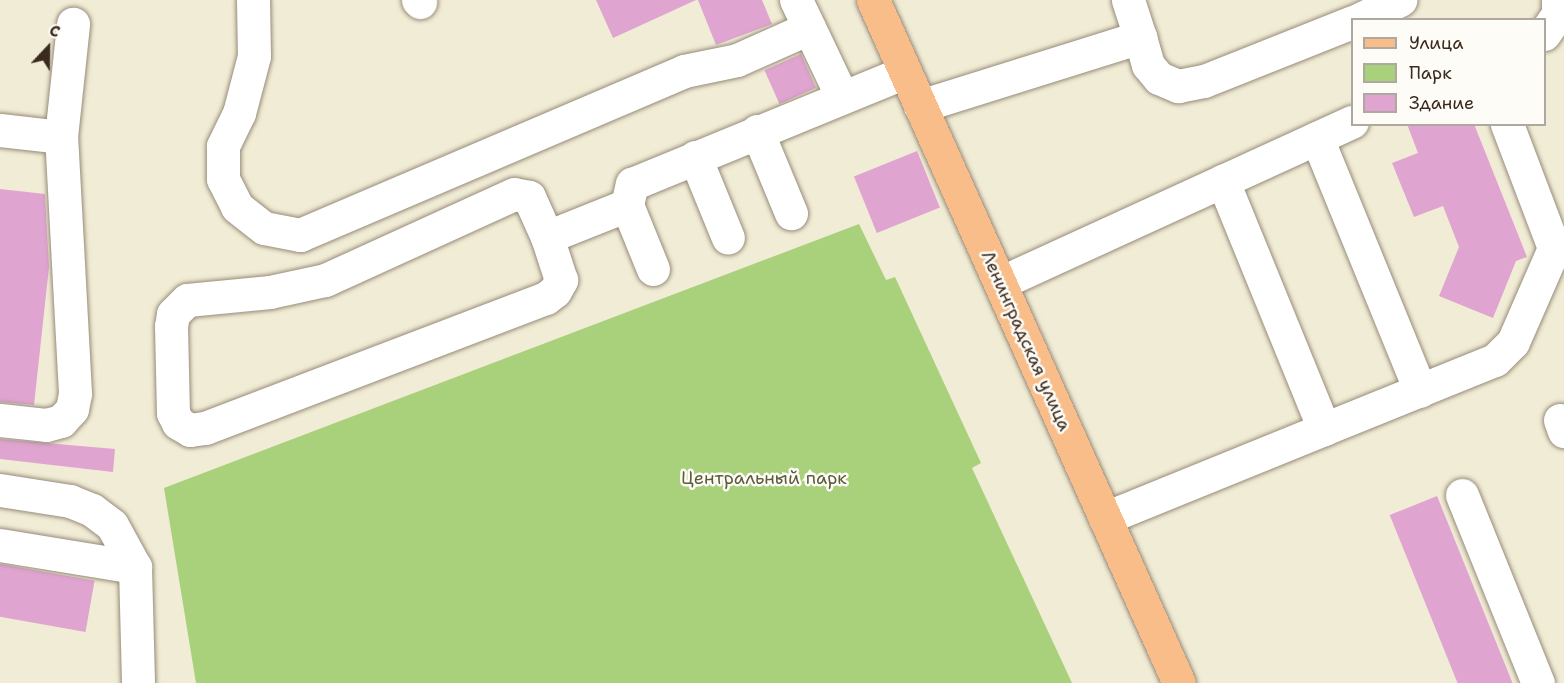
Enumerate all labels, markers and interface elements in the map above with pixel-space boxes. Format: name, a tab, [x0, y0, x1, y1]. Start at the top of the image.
north arrow	[18, 18, 78, 78]
legend	[1351, 18, 1546, 126]
text: С	[46, 19, 63, 42]
text: Улица	[1409, 31, 1463, 55]
text: Парк	[1409, 61, 1452, 85]
text: Здание	[1409, 91, 1474, 115]
street label: Ленинградская улица	[976, 248, 1076, 434]
park label: Центральный парк	[681, 467, 847, 489]

